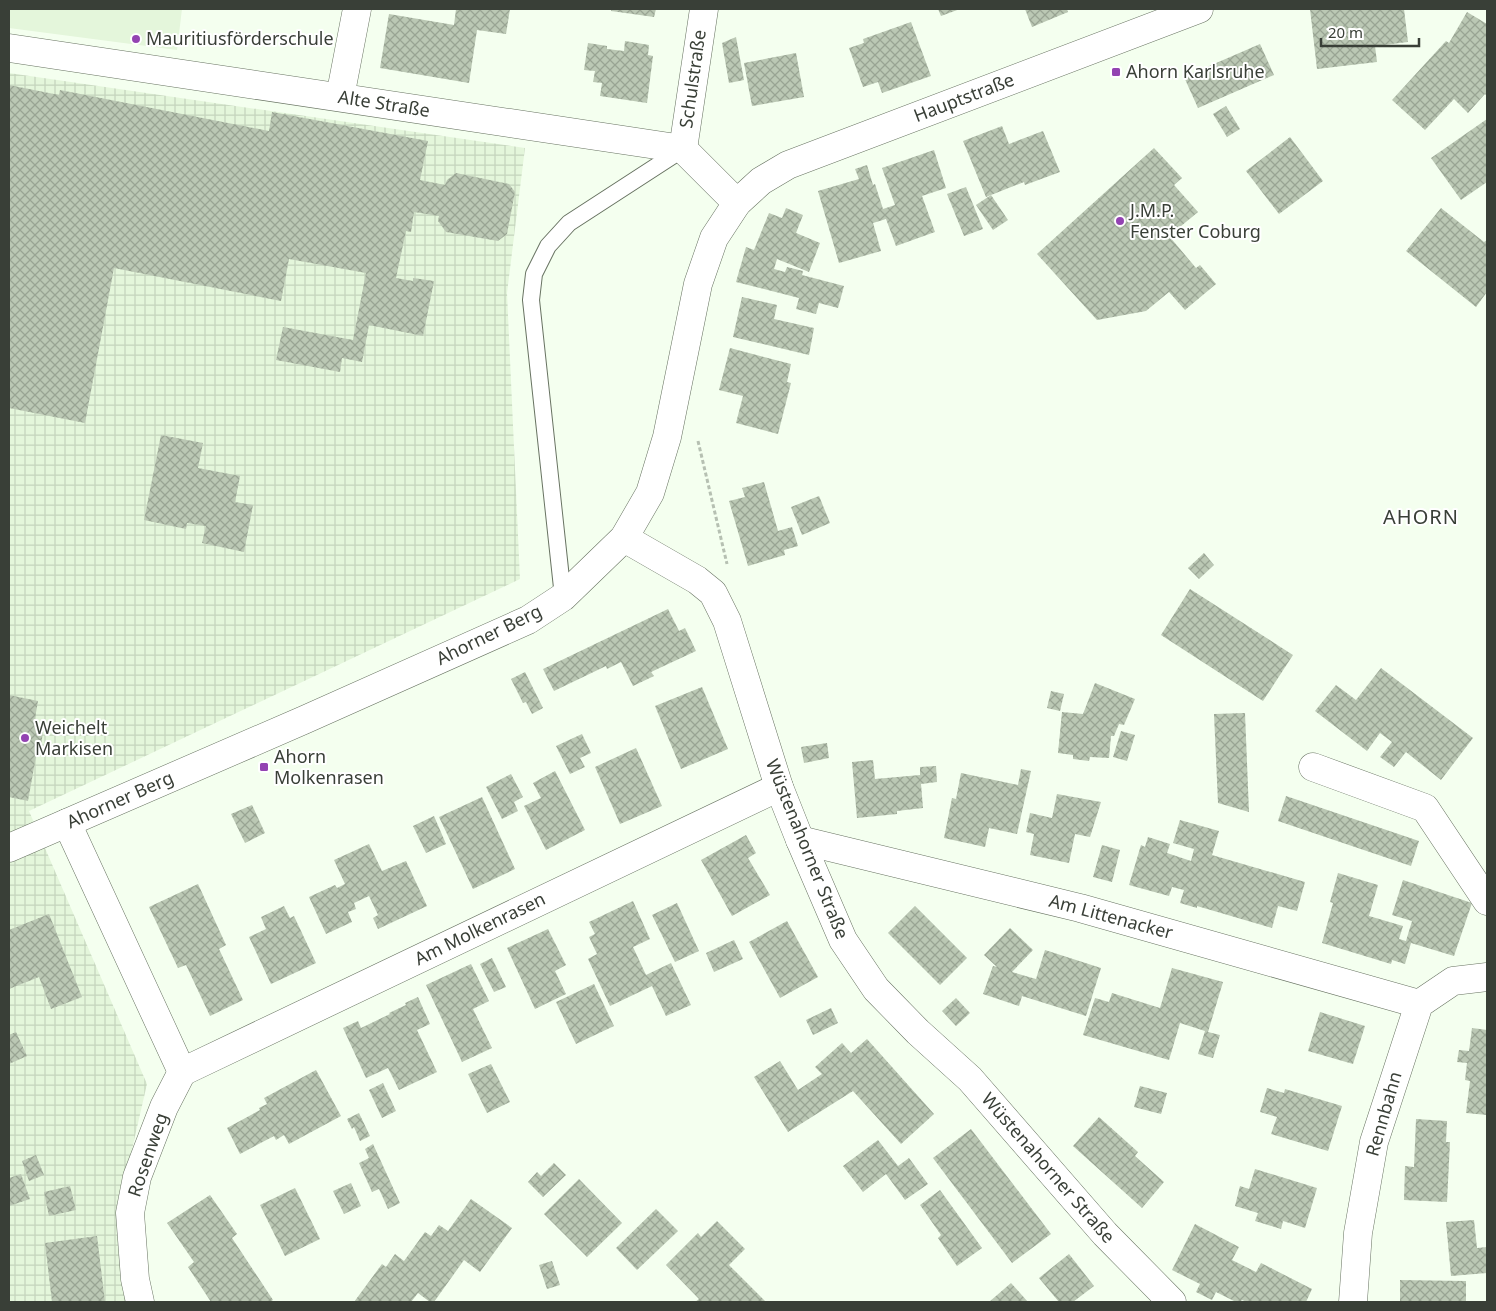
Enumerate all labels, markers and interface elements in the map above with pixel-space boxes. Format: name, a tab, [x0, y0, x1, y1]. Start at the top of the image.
scale bar	[1321, 15, 1418, 47]
text: 20 m	[1328, 22, 1363, 42]
place label: Mauritiusförderschule	[146, 26, 334, 50]
street label: Schulstraße	[673, 28, 711, 130]
marker: Mauritiusförderschule	[130, 33, 142, 45]
place label: Ahorn Karlsruhe	[1126, 59, 1265, 83]
marker: Ahorn Karlsruhe	[1110, 66, 1122, 78]
street label: Hauptstraße	[910, 67, 1017, 127]
street label: Alte Straße	[337, 84, 432, 122]
place label: J.M.P. Fenster Coburg	[1128, 198, 1261, 243]
marker: J.M.P. Fenster Coburg	[1114, 215, 1126, 227]
district label: AHORN	[1383, 503, 1459, 530]
street label: Ahorner Berg	[432, 598, 545, 670]
place label: Weichelt Markisen	[35, 715, 113, 760]
marker: Weichelt Markisen	[19, 732, 31, 744]
place label: Ahorn Molkenrasen	[274, 744, 384, 789]
street label: Wüstenahorner Straße	[761, 755, 855, 942]
marker: Ahorn Molkenrasen	[258, 761, 270, 773]
street label: Ahorner Berg	[62, 765, 177, 833]
street label: Am Molkenrasen	[410, 886, 549, 970]
street label: Am Littenacker	[1047, 888, 1176, 944]
street label: Rennbahn	[1360, 1069, 1407, 1159]
street label: Wüstenahorner Straße	[977, 1087, 1121, 1248]
street label: Rosenweg	[121, 1109, 173, 1200]

